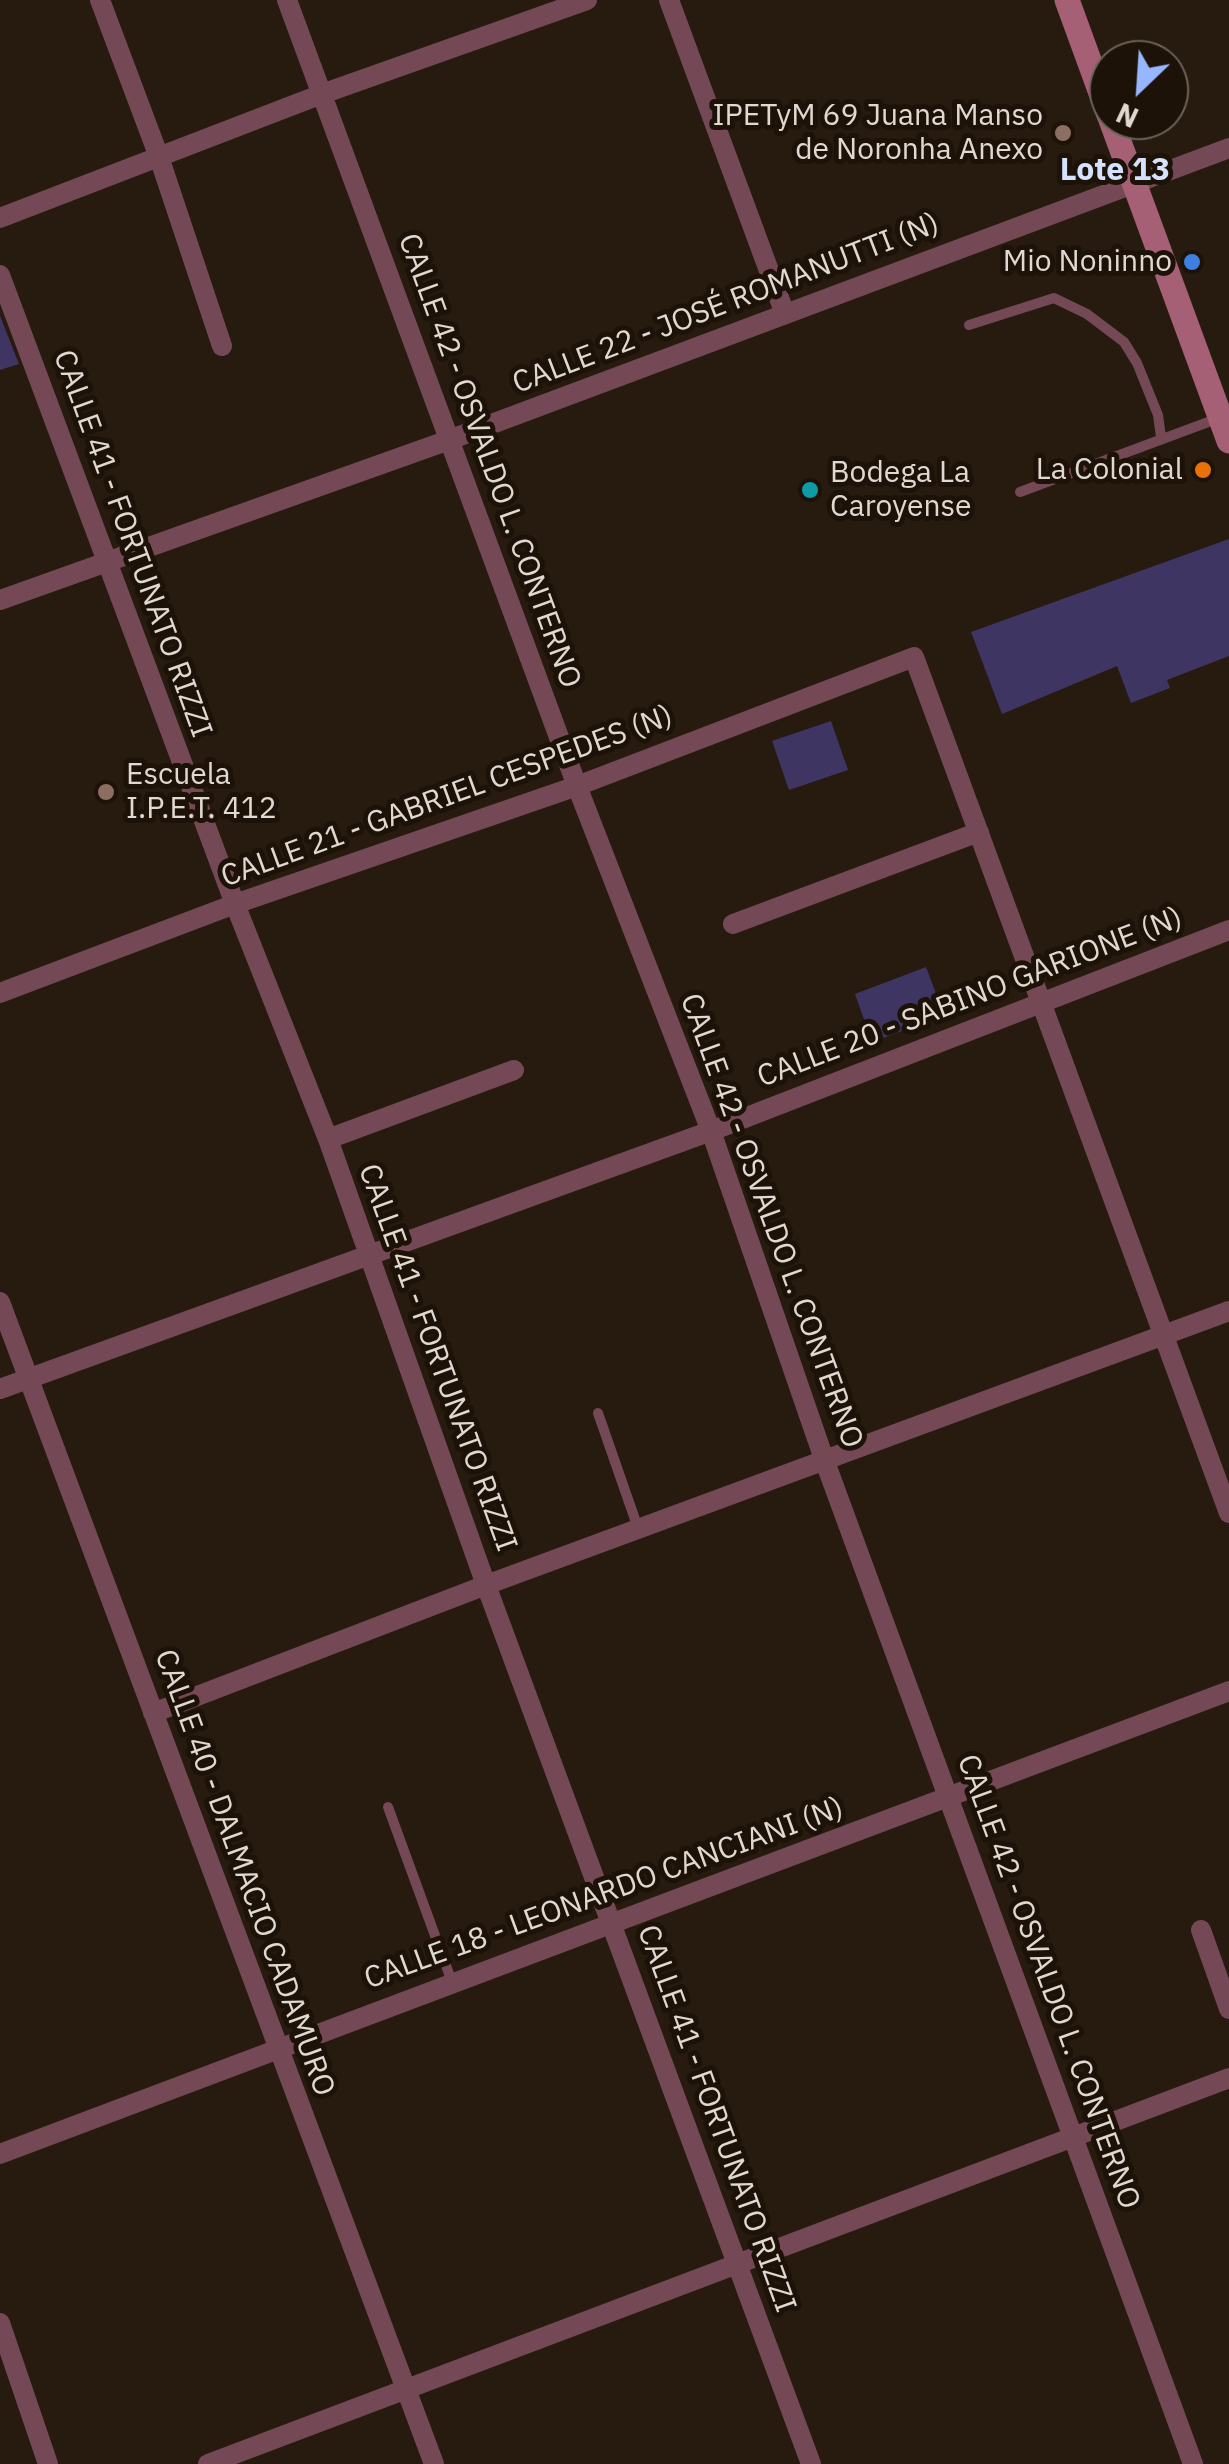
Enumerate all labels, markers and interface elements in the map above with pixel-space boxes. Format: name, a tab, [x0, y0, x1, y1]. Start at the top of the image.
north arrow	[1089, 40, 1189, 140]
text: N	[1110, 95, 1144, 137]
place label: IPETyM 69 Juana Manso de Noronha Anexo	[713, 98, 1043, 168]
marker: IPETyM 69 Juana Manso de Noronha Anexo	[1052, 122, 1074, 144]
district label: Lote 13	[1060, 152, 1170, 190]
street label: CALLE 22 - JOSÉ ROMANUTTI (N)	[508, 206, 944, 402]
street label: CALLE 42 - OSVALDO L. CONTERNO	[390, 229, 588, 693]
place label: Mio Noninno	[1003, 244, 1172, 280]
marker: Mio Noninno	[1181, 251, 1203, 273]
street label: CALLE 41 - FORTUNATO RIZZI	[45, 345, 219, 743]
place label: La Colonial	[1036, 452, 1183, 488]
place label: Bodega La Caroyense	[830, 455, 972, 526]
marker: La Colonial	[1192, 459, 1214, 481]
marker: Bodega La Caroyense	[799, 479, 821, 501]
street label: CALLE 21 - GABRIEL CESPEDES (N)	[216, 698, 678, 896]
place label: Escuela I.P.E.T. 412	[126, 757, 277, 828]
marker: Escuela I.P.E.T. 412	[95, 781, 117, 803]
street label: CALLE 20 - SABINO GARIONE (N)	[753, 900, 1187, 1096]
street label: CALLE 42 - OSVALDO L. CONTERNO	[672, 989, 870, 1453]
street label: CALLE 41 - FORTUNATO RIZZI	[350, 1159, 524, 1557]
street label: CALLE 40 - DALMACIO CADAMURO	[146, 1645, 342, 2101]
street label: CALLE 42 - OSVALDO L. CONTERNO	[949, 1750, 1147, 2214]
street label: CALLE 18 - LEONARDO CANCIANI (N)	[360, 1790, 848, 1998]
street label: CALLE 41 - FORTUNATO RIZZI	[629, 1920, 803, 2318]

